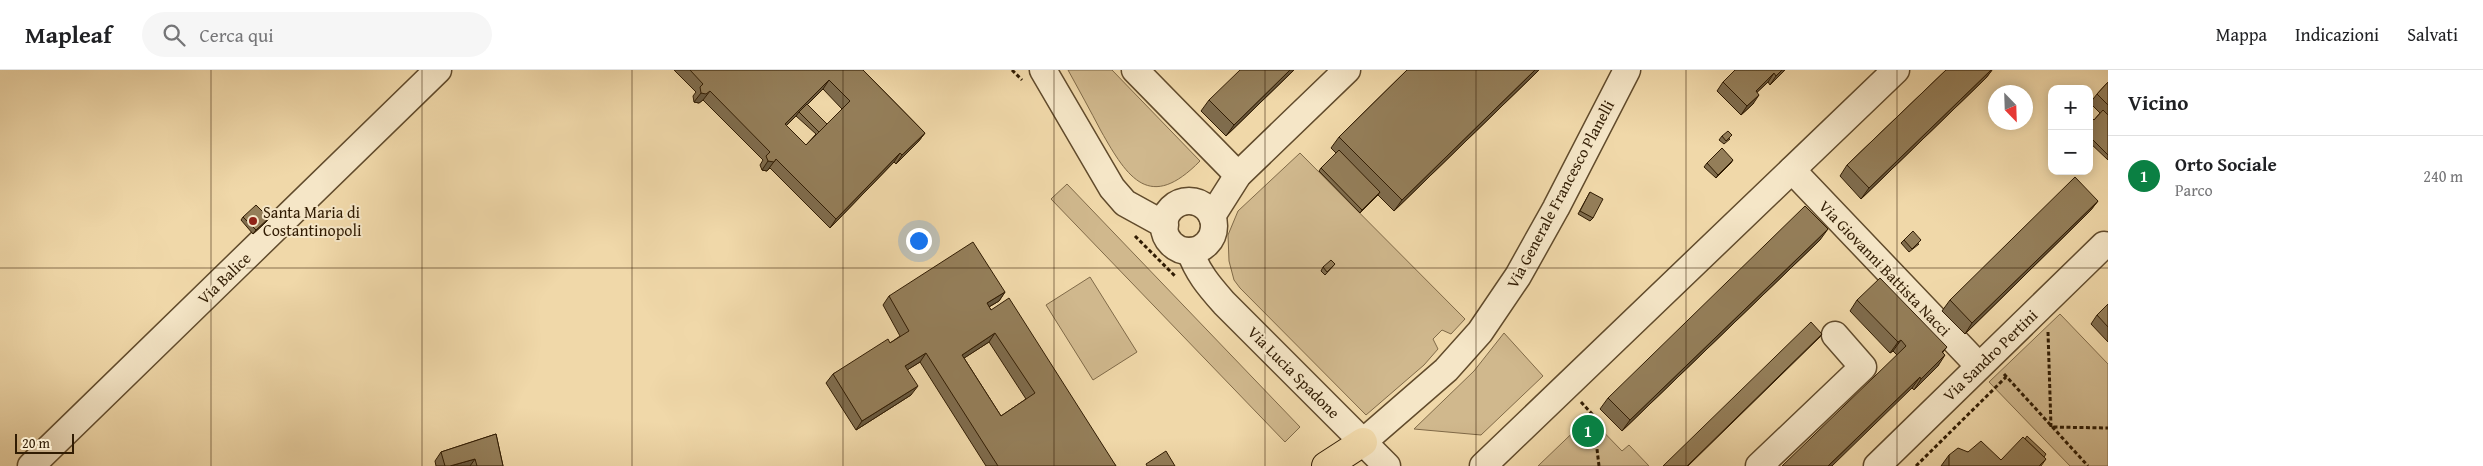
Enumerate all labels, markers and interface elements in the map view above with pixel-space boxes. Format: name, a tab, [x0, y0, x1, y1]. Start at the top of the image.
search box	[142, 12, 492, 57]
text: Mapleaf	[25, 17, 112, 52]
icon: search	[160, 21, 188, 49]
text: Cerca qui	[200, 21, 274, 49]
text: Mappa	[2216, 21, 2267, 48]
text: Indicazioni	[2295, 21, 2379, 48]
text: Salvati	[2407, 21, 2458, 48]
north arrow	[1988, 85, 2033, 130]
map controls	[2048, 85, 2093, 175]
button: +	[2048, 85, 2093, 130]
text: Vicino	[2128, 87, 2188, 118]
street label: Via Generale Francesco Planelli	[1500, 95, 1620, 292]
button: −	[2048, 130, 2093, 175]
text: Orto Sociale	[2175, 150, 2277, 178]
text: 1	[2140, 164, 2148, 188]
text: 240 m	[2423, 164, 2463, 188]
text: Parco	[2175, 178, 2213, 202]
street label: Via Giovanni Battista Nacci	[1813, 194, 1957, 342]
place label: Santa Maria di Costantinopoli	[263, 200, 362, 242]
marker: Santa Maria di Costantinopoli	[247, 215, 259, 227]
your location	[906, 228, 932, 254]
street label: Via Balice	[192, 246, 256, 310]
street label: Via Sandro Pertini	[1937, 303, 2043, 406]
street label: Via Lucia Spadone	[1242, 320, 1346, 424]
pin: 1	[1572, 412, 1604, 450]
scale bar	[15, 431, 74, 454]
text: 20 m	[22, 433, 50, 453]

